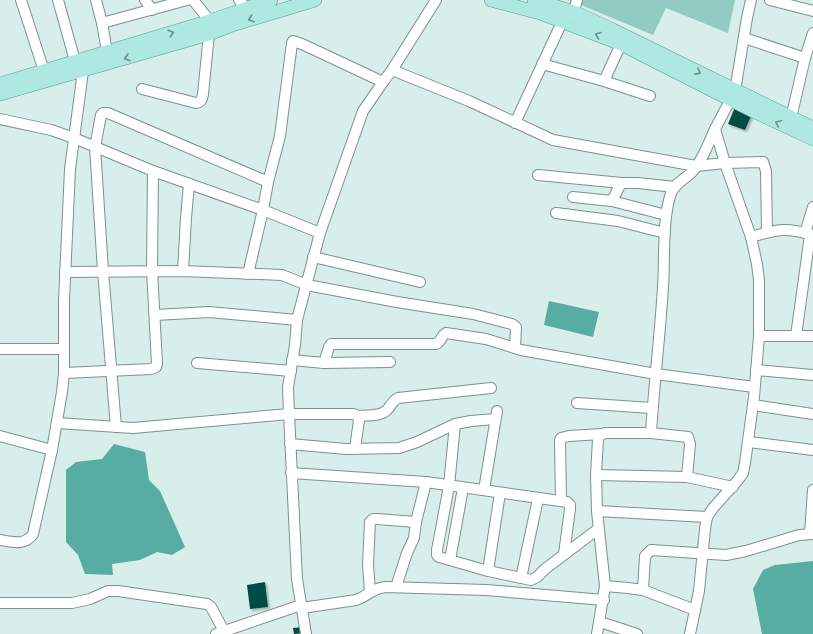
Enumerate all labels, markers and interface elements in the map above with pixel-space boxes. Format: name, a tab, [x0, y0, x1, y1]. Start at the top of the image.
one-way arrow	[247, 14, 254, 23]
one-way arrow	[168, 29, 175, 38]
one-way arrow	[594, 32, 601, 40]
one-way arrow	[123, 53, 130, 62]
one-way arrow	[693, 67, 701, 75]
one-way arrow	[774, 120, 782, 128]

